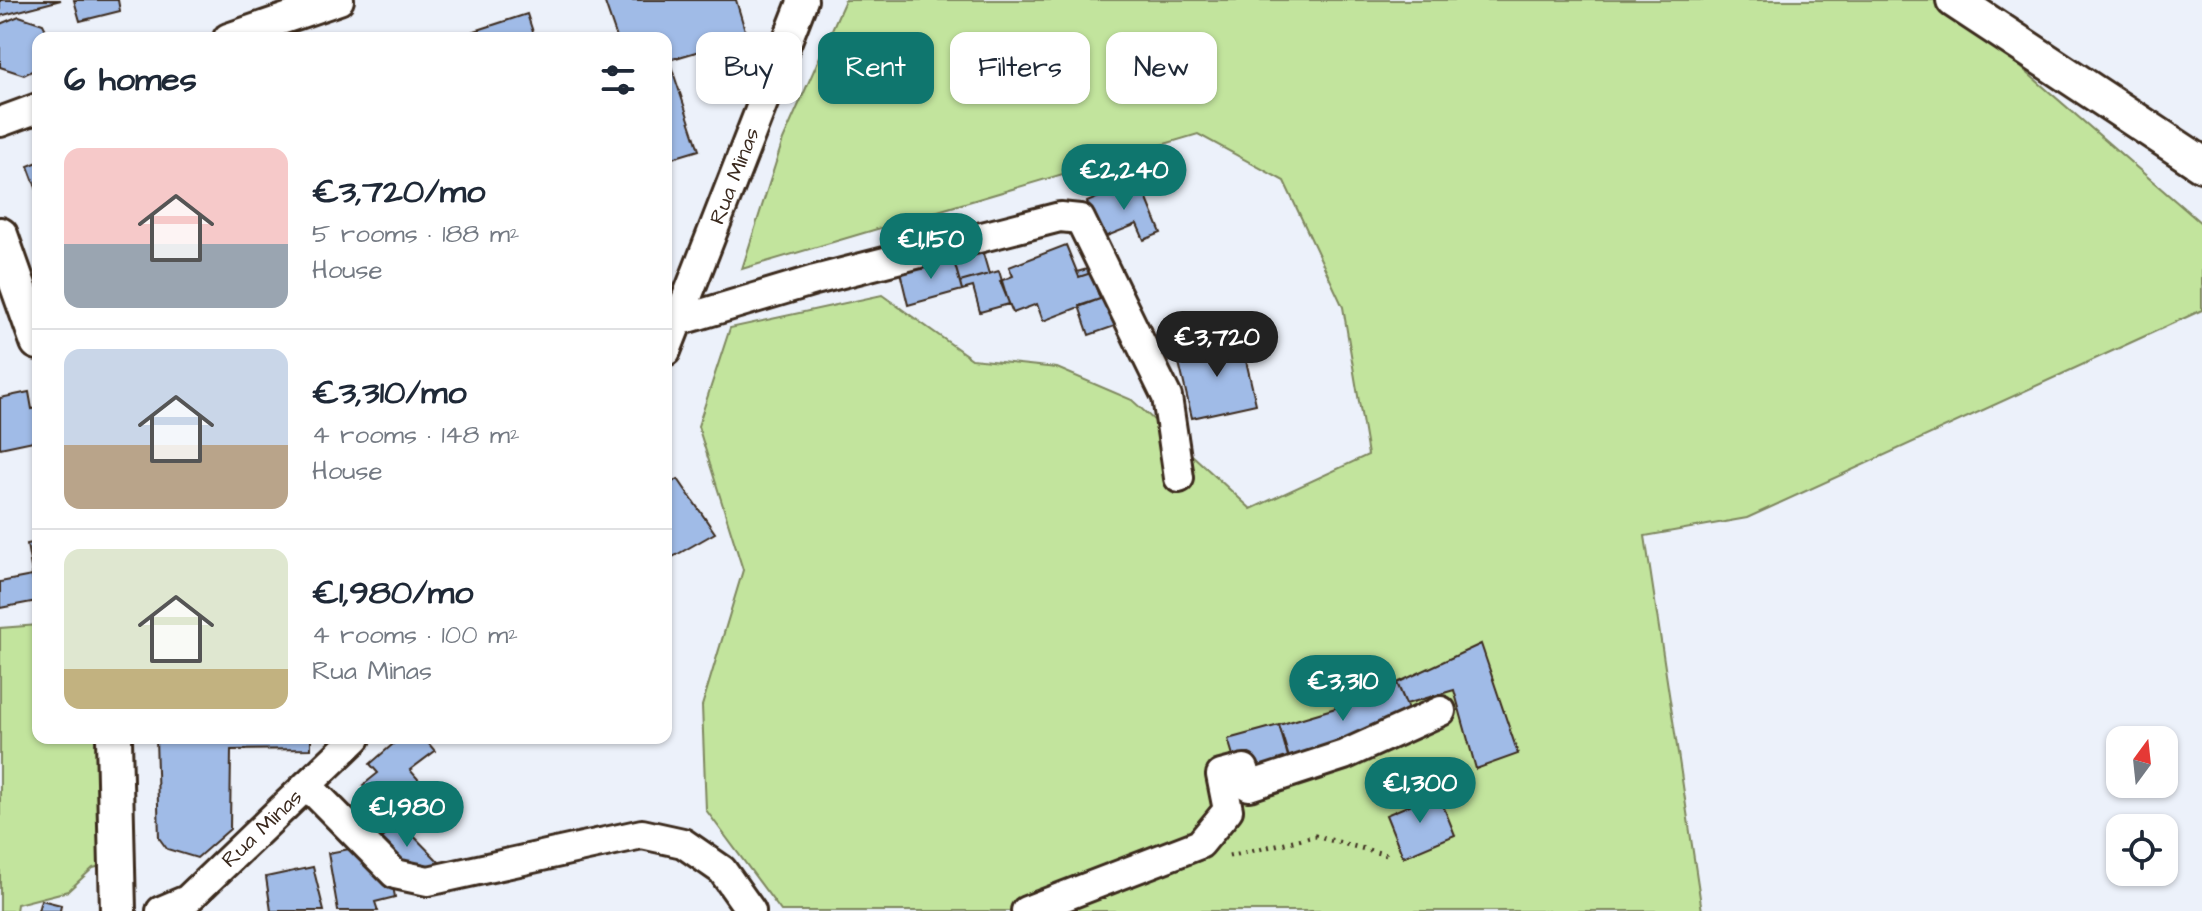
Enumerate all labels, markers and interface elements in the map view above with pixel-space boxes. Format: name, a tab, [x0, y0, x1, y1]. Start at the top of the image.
chip: Buy	[696, 32, 802, 104]
chip: Rent	[818, 32, 934, 104]
chip: Filters	[950, 32, 1090, 104]
chip: New	[1106, 32, 1217, 104]
text: 6 homes	[64, 56, 197, 104]
icon: filters	[596, 58, 640, 102]
street label: Rua Minas	[701, 123, 767, 229]
pin: €2,240	[1059, 144, 1189, 212]
text: €2,240	[1079, 152, 1169, 188]
text: €3,720/mo	[312, 168, 485, 216]
icon: home	[128, 180, 224, 276]
pin: €1,150	[866, 213, 996, 281]
text: 5 rooms · 188 m²	[312, 216, 520, 252]
text: €1,150	[898, 221, 964, 257]
text: House	[312, 252, 383, 288]
pin: €3,720	[1152, 311, 1282, 379]
text: €3,720	[1174, 319, 1260, 355]
text: €3,310/mo	[312, 369, 467, 417]
icon: home	[128, 381, 224, 477]
text: 4 rooms · 148 m²	[312, 417, 520, 453]
text: House	[312, 453, 383, 489]
text: €1,980/mo	[312, 569, 473, 617]
icon: home	[128, 581, 224, 677]
text: 4 rooms · 100 m²	[312, 617, 518, 653]
text: Rua Minas	[312, 653, 432, 689]
pin: €3,310	[1278, 655, 1408, 723]
text: €3,310	[1307, 663, 1379, 699]
north arrow	[2106, 726, 2178, 798]
map controls	[2106, 726, 2178, 886]
pin: €1,300	[1355, 757, 1485, 825]
text: €1,300	[1383, 765, 1457, 801]
pin: €1,980	[342, 781, 472, 849]
street label: Rua Minas	[214, 782, 309, 875]
text: €1,980	[369, 789, 445, 825]
button: locate	[2106, 814, 2178, 886]

